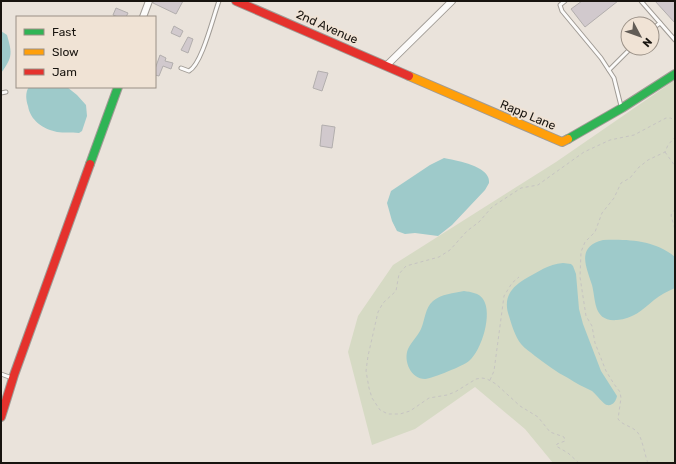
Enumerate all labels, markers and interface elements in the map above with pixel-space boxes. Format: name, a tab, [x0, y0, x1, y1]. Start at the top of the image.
street label: 2nd Avenue	[294, 7, 360, 47]
legend	[16, 16, 156, 88]
north arrow	[620, 16, 660, 56]
text: Fast	[52, 25, 76, 39]
text: N	[640, 35, 655, 50]
text: Slow	[52, 45, 79, 59]
text: Jam	[52, 65, 77, 79]
street label: Rapp Lane	[498, 97, 558, 133]

